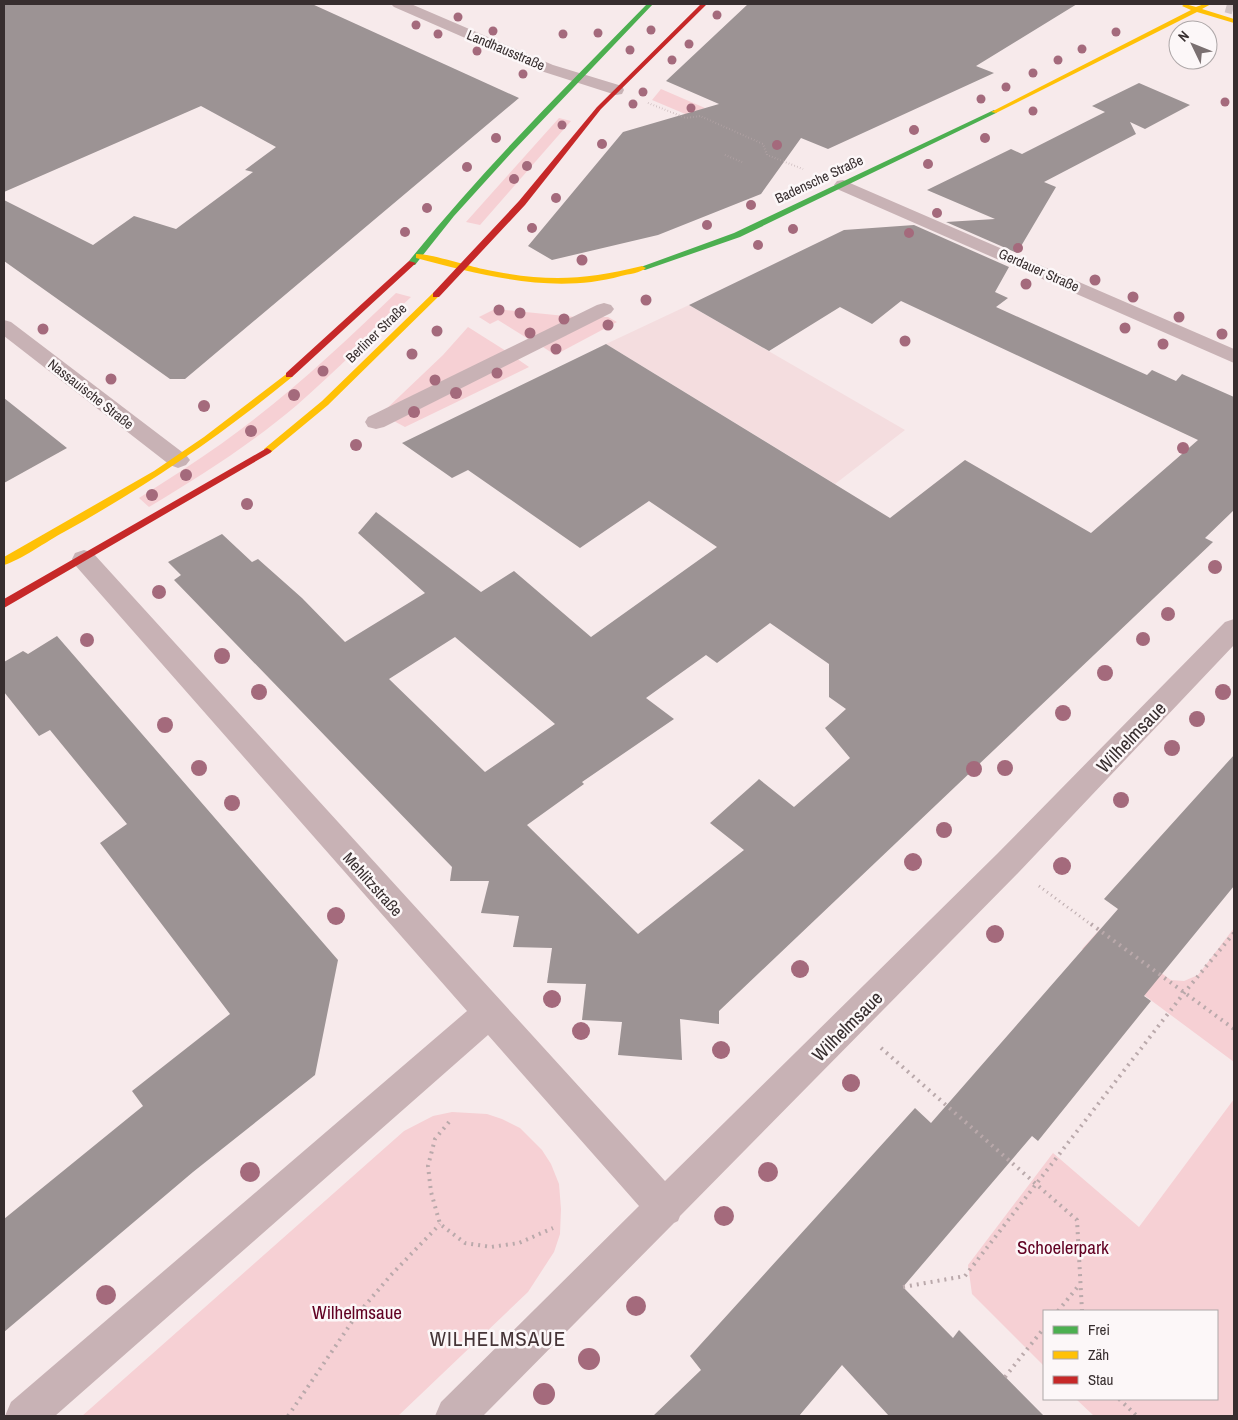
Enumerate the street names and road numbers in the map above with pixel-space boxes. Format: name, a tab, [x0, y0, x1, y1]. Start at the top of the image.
street label: Landhausstraße	[464, 26, 548, 74]
street label: Badensche Straße	[772, 151, 866, 207]
street label: Gerdauer Straße	[996, 244, 1082, 296]
street label: Berliner Straße	[342, 299, 410, 367]
street label: Nassauische Straße	[44, 355, 138, 433]
street label: Wilhelmsaue	[1090, 696, 1172, 778]
street label: Mehlitzstraße	[338, 847, 408, 921]
street label: Wilhelmsaue	[806, 985, 888, 1067]

